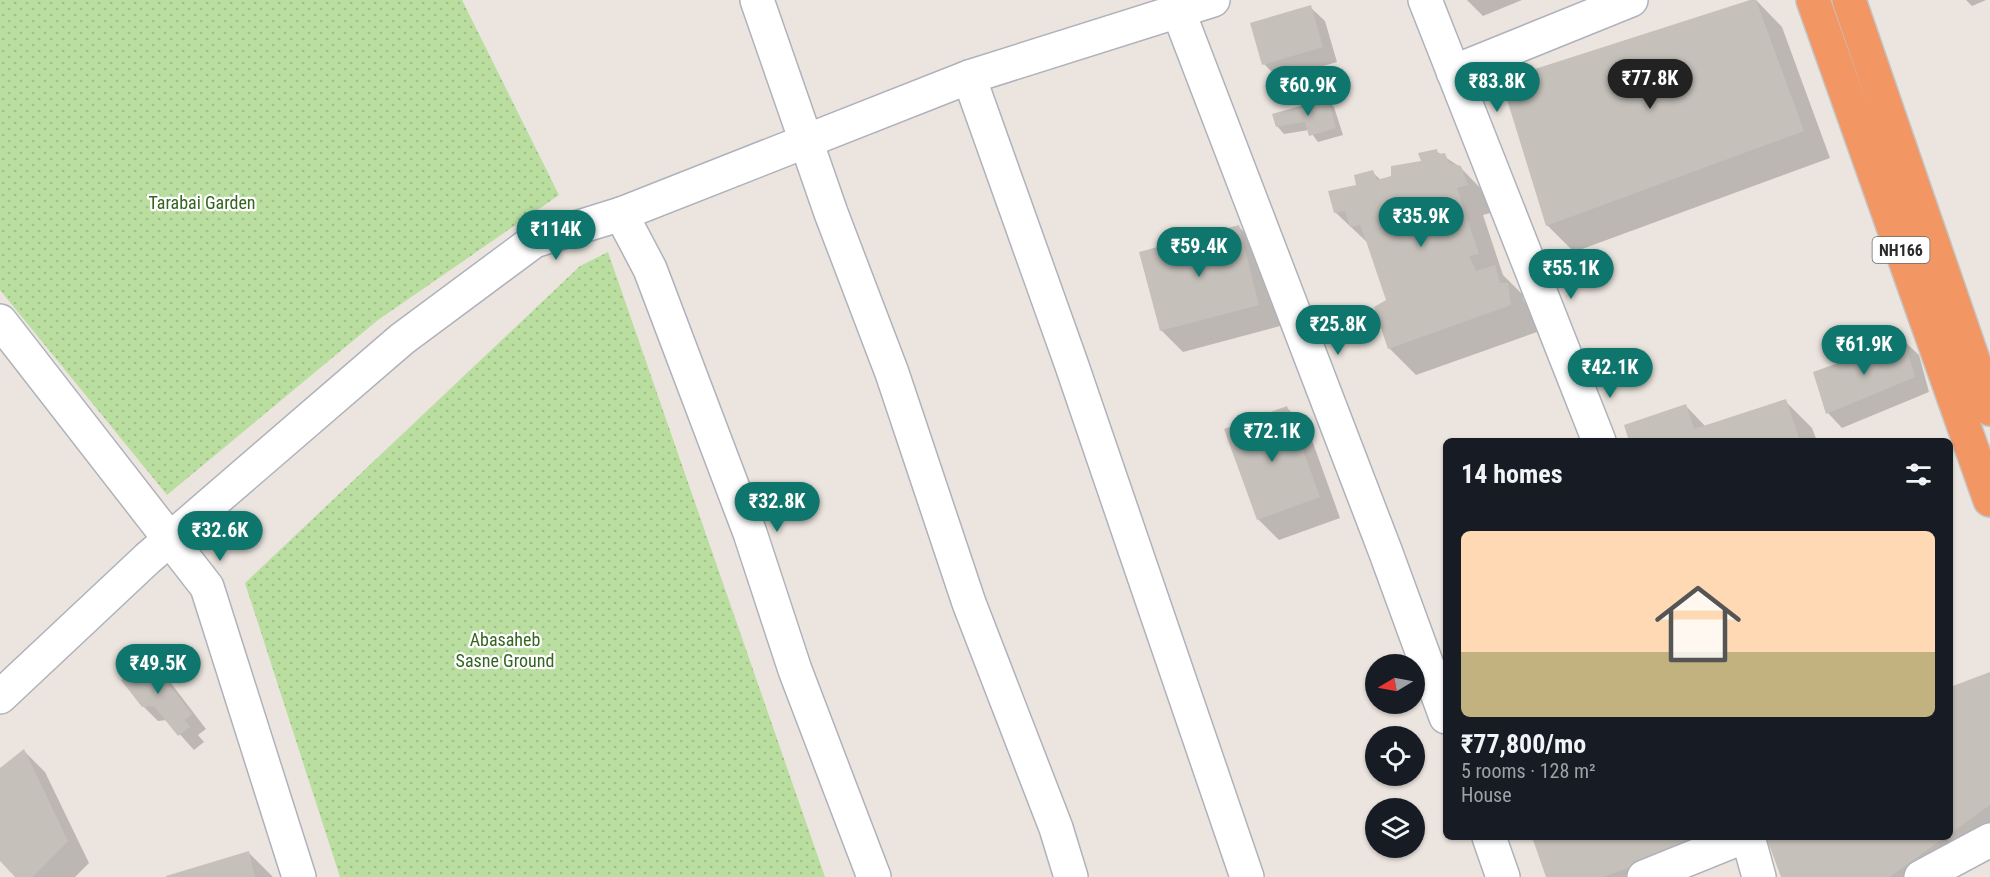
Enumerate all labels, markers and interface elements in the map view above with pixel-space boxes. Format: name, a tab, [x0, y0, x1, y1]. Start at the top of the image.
pin: ₹77.8K	[1601, 59, 1699, 110]
pin: ₹83.8K	[1448, 62, 1546, 113]
pin: ₹60.9K	[1259, 66, 1357, 117]
text: ₹77.8K	[1622, 66, 1678, 90]
text: ₹83.8K	[1469, 69, 1525, 93]
text: ₹60.9K	[1280, 73, 1336, 97]
park label: Tarabai Garden	[148, 192, 256, 213]
pin: ₹35.9K	[1372, 197, 1470, 248]
text: ₹35.9K	[1393, 204, 1449, 228]
pin: ₹114K	[514, 210, 598, 261]
text: ₹114K	[531, 217, 581, 241]
pin: ₹59.4K	[1150, 227, 1248, 278]
text: ₹59.4K	[1171, 234, 1227, 258]
road number: NH166	[1872, 237, 1930, 263]
pin: ₹55.1K	[1522, 249, 1620, 300]
text: ₹55.1K	[1543, 256, 1599, 280]
pin: ₹25.8K	[1289, 305, 1387, 356]
text: ₹25.8K	[1310, 312, 1366, 336]
pin: ₹61.9K	[1815, 325, 1913, 376]
text: ₹61.9K	[1836, 332, 1892, 356]
pin: ₹42.1K	[1561, 348, 1659, 399]
text: ₹42.1K	[1582, 355, 1638, 379]
pin: ₹72.1K	[1223, 412, 1321, 463]
text: ₹72.1K	[1244, 419, 1300, 443]
icon: filters	[1902, 458, 1935, 491]
text: 14 homes	[1461, 459, 1563, 489]
pin: ₹32.8K	[728, 482, 826, 533]
text: ₹32.8K	[749, 489, 805, 513]
pin: ₹32.6K	[171, 511, 269, 562]
text: ₹32.6K	[192, 518, 248, 542]
icon: home	[1644, 570, 1752, 678]
park label: Abasaheb Sasne Ground	[456, 629, 554, 671]
pin: ₹49.5K	[109, 644, 207, 695]
text: ₹49.5K	[130, 651, 186, 675]
north arrow	[1365, 654, 1425, 714]
map controls	[1365, 654, 1425, 858]
button: locate	[1365, 726, 1425, 786]
text: ₹77,800/mo	[1461, 729, 1586, 759]
text: 5 rooms · 128 m²	[1461, 759, 1596, 783]
text: House	[1461, 783, 1512, 807]
button: layers	[1365, 798, 1425, 858]

